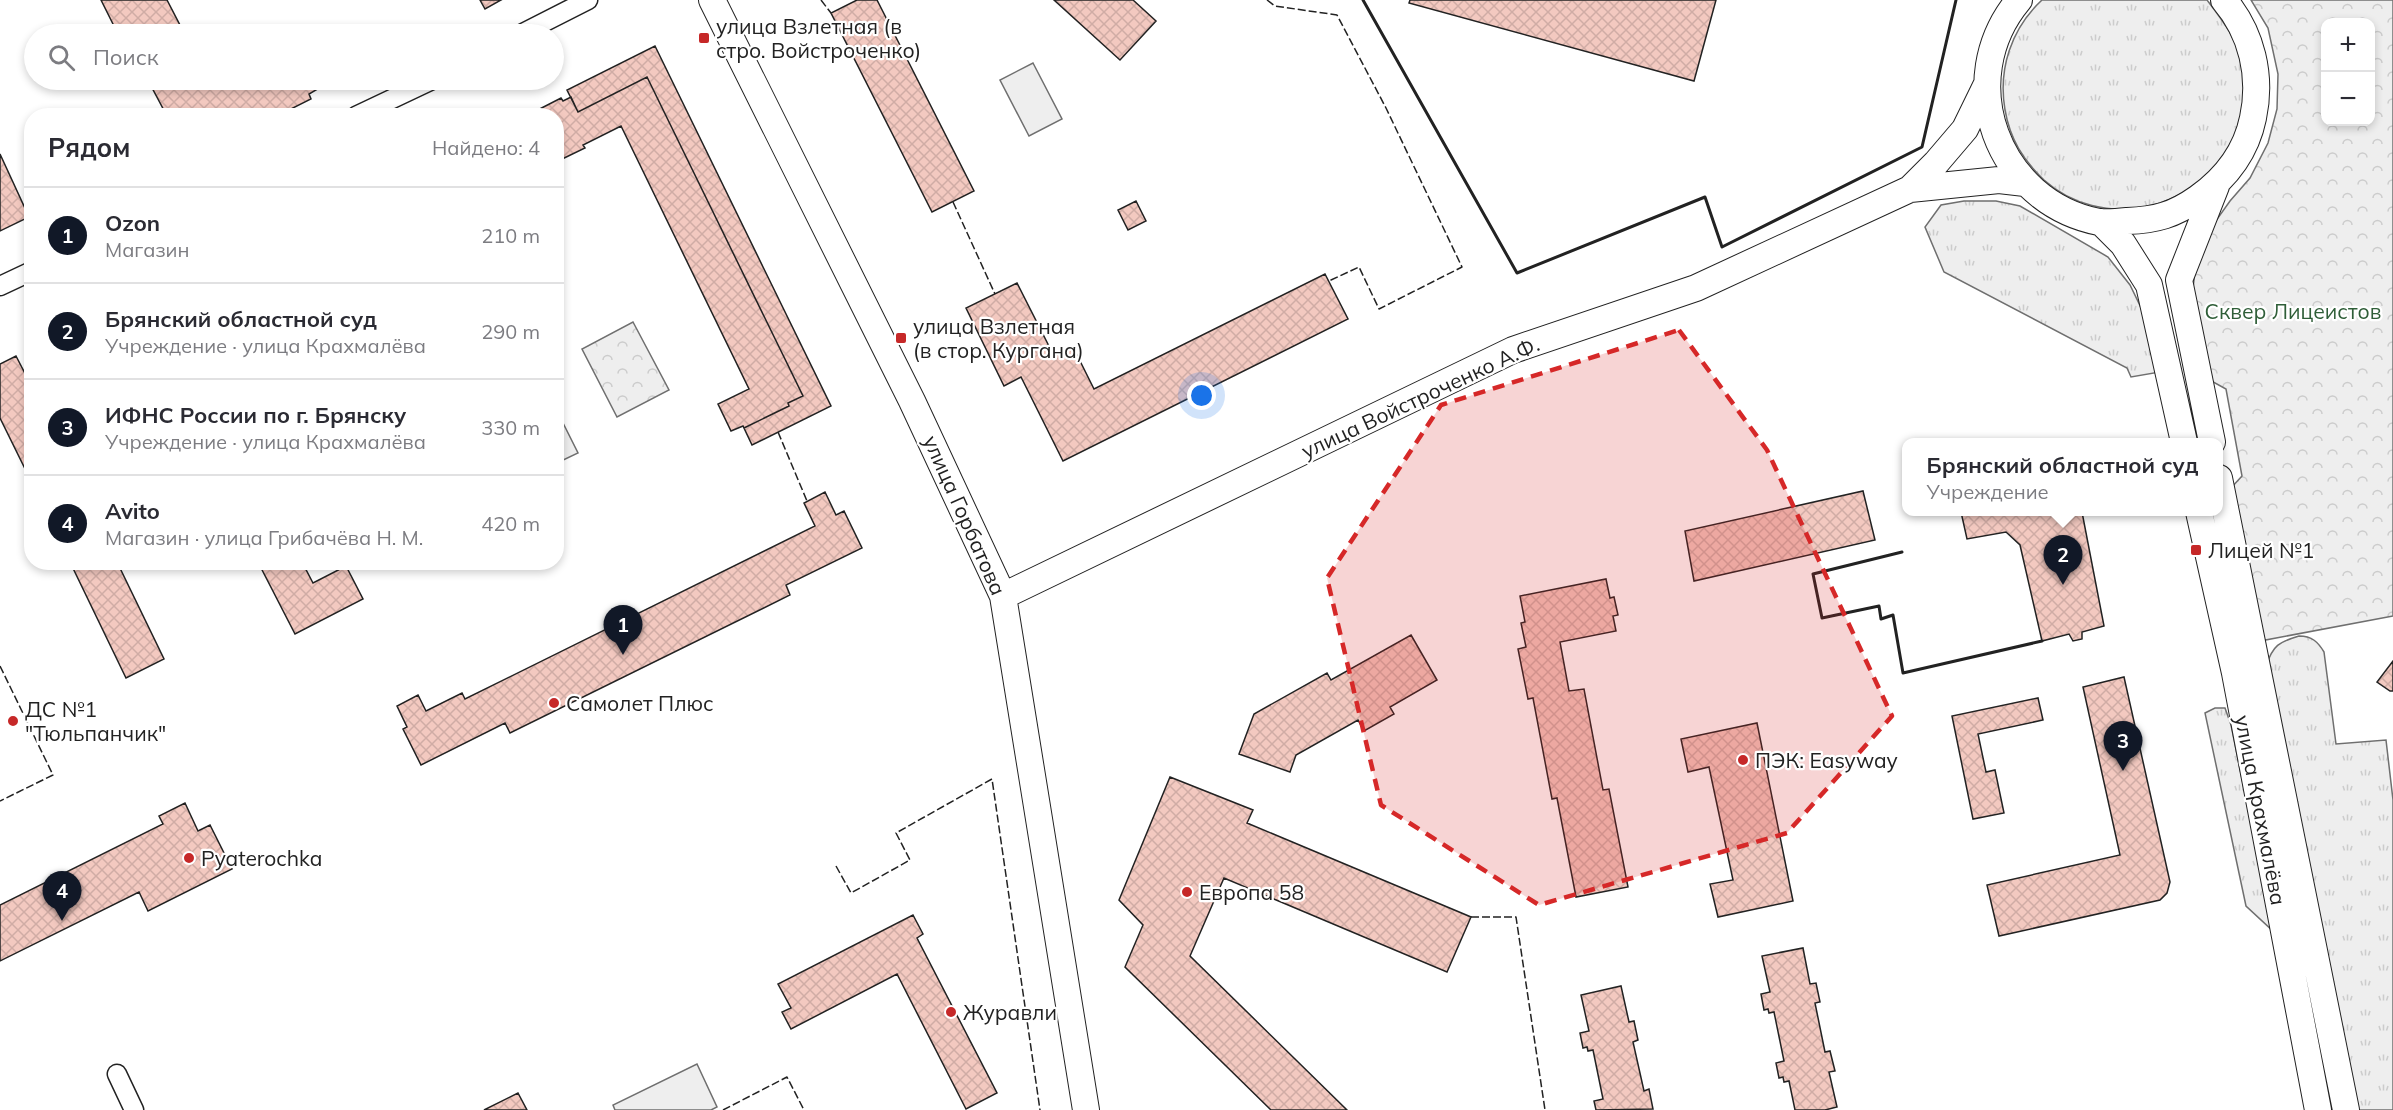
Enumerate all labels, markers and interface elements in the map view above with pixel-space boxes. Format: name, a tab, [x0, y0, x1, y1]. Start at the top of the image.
place label: улица Взлетная (в стро. Войстроченко)	[716, 13, 921, 63]
map controls	[2321, 18, 2375, 126]
button: +	[2321, 18, 2375, 72]
search box	[24, 24, 564, 90]
marker: улица Взлетная (в стро. Войстроченко)	[697, 31, 711, 45]
icon: search	[45, 41, 78, 74]
text: Поиск	[93, 43, 159, 71]
button: −	[2321, 72, 2375, 126]
text: Рядом	[48, 131, 131, 164]
text: Найдено: 4	[432, 135, 540, 160]
text: Ozon	[105, 209, 160, 237]
text: 1	[62, 223, 74, 248]
text: 210 m	[481, 223, 540, 248]
text: Магазин	[105, 237, 189, 262]
park label: Сквер Лицеистов	[2205, 298, 2381, 324]
text: Брянский областной суд	[105, 305, 377, 333]
place label: улица Взлетная (в стор. Кургана)	[913, 313, 1084, 363]
text: 2	[62, 319, 74, 344]
text: 290 m	[481, 319, 540, 344]
street label: улица Войстроченко А.Ф.	[1297, 330, 1543, 464]
marker: улица Взлетная (в стор. Кургана)	[894, 331, 908, 345]
text: Учреждение · улица Крахмалёва	[105, 333, 426, 358]
your location	[1187, 381, 1216, 410]
text: ИФНС России по г. Брянску	[105, 401, 406, 429]
text: 3	[62, 415, 74, 440]
text: 330 m	[481, 415, 540, 440]
text: Учреждение · улица Крахмалёва	[105, 429, 426, 454]
street label: улица Горбатова	[918, 431, 1012, 599]
popup	[1902, 438, 2223, 516]
text: Брянский областной суд	[1927, 451, 2198, 479]
text: Учреждение	[1927, 479, 2049, 504]
text: Avito	[105, 497, 160, 525]
text: 4	[62, 511, 74, 536]
text: 420 m	[481, 511, 540, 536]
text: Магазин · улица Грибачёва Н. М.	[105, 525, 423, 550]
pin: 2	[2044, 536, 2082, 585]
place label: Лицей №1	[2208, 537, 2314, 563]
marker: Лицей №1	[2189, 543, 2203, 557]
pin: 1	[604, 606, 642, 655]
place label: Самолет Плюс	[566, 690, 714, 716]
place label: ДС №1 "Тюльпанчик"	[25, 696, 166, 746]
marker: Самолет Плюс	[547, 696, 561, 710]
street label: улица Крахмалёва	[2230, 713, 2292, 907]
marker: ДС №1 "Тюльпанчик"	[6, 714, 20, 728]
pin: 3	[2104, 722, 2142, 771]
place label: ПЭК: Easyway	[1755, 747, 1898, 773]
marker: ПЭК: Easyway	[1736, 753, 1750, 767]
place label: Pyaterochka	[201, 845, 322, 871]
marker: Pyaterochka	[182, 851, 196, 865]
pin: 4	[42, 872, 82, 921]
place label: Европа 58	[1199, 879, 1304, 905]
marker: Европа 58	[1180, 885, 1194, 899]
place label: Журавли	[963, 999, 1057, 1025]
marker: Журавли	[944, 1005, 958, 1019]

